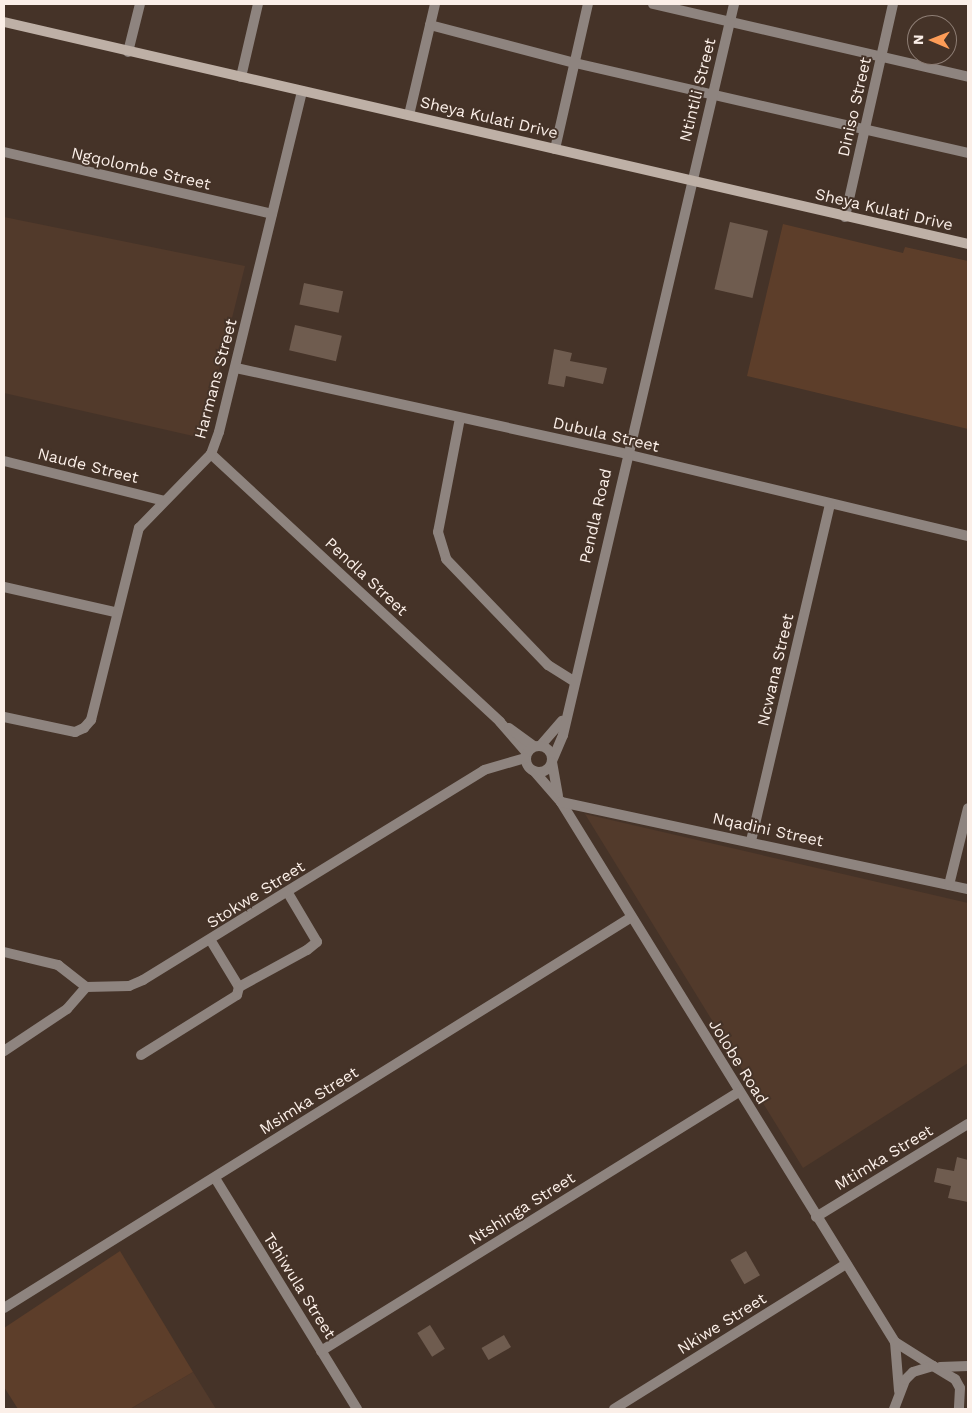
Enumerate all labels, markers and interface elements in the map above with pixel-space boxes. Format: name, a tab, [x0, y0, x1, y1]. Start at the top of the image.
north arrow	[907, 15, 957, 65]
text: N	[910, 34, 926, 45]
street label: Ntintili Street	[676, 36, 720, 144]
street label: Diniso Street	[834, 55, 876, 159]
street label: Sheya Kulati Drive	[418, 93, 560, 143]
street label: Ngqolombe Street	[69, 144, 213, 194]
street label: Sheya Kulati Drive	[813, 185, 955, 235]
street label: Harmans Street	[191, 317, 241, 441]
street label: Dubula Street	[551, 413, 661, 457]
street label: Naude Street	[35, 444, 141, 488]
street label: Pendla Road	[576, 466, 616, 566]
street label: Pendla Street	[321, 534, 411, 620]
street label: Ncwana Street	[754, 612, 798, 728]
street label: Nqadini Street	[711, 809, 825, 851]
street label: Stokwe Street	[204, 857, 308, 933]
street label: Jolobe Road	[704, 1016, 772, 1108]
street label: Msimka Street	[256, 1063, 362, 1139]
street label: Mtimka Street	[831, 1121, 937, 1195]
street label: Ntshinga Street	[465, 1168, 579, 1250]
street label: Tshiwula Street	[259, 1229, 339, 1343]
street label: Nkiwe Street	[674, 1289, 770, 1359]

